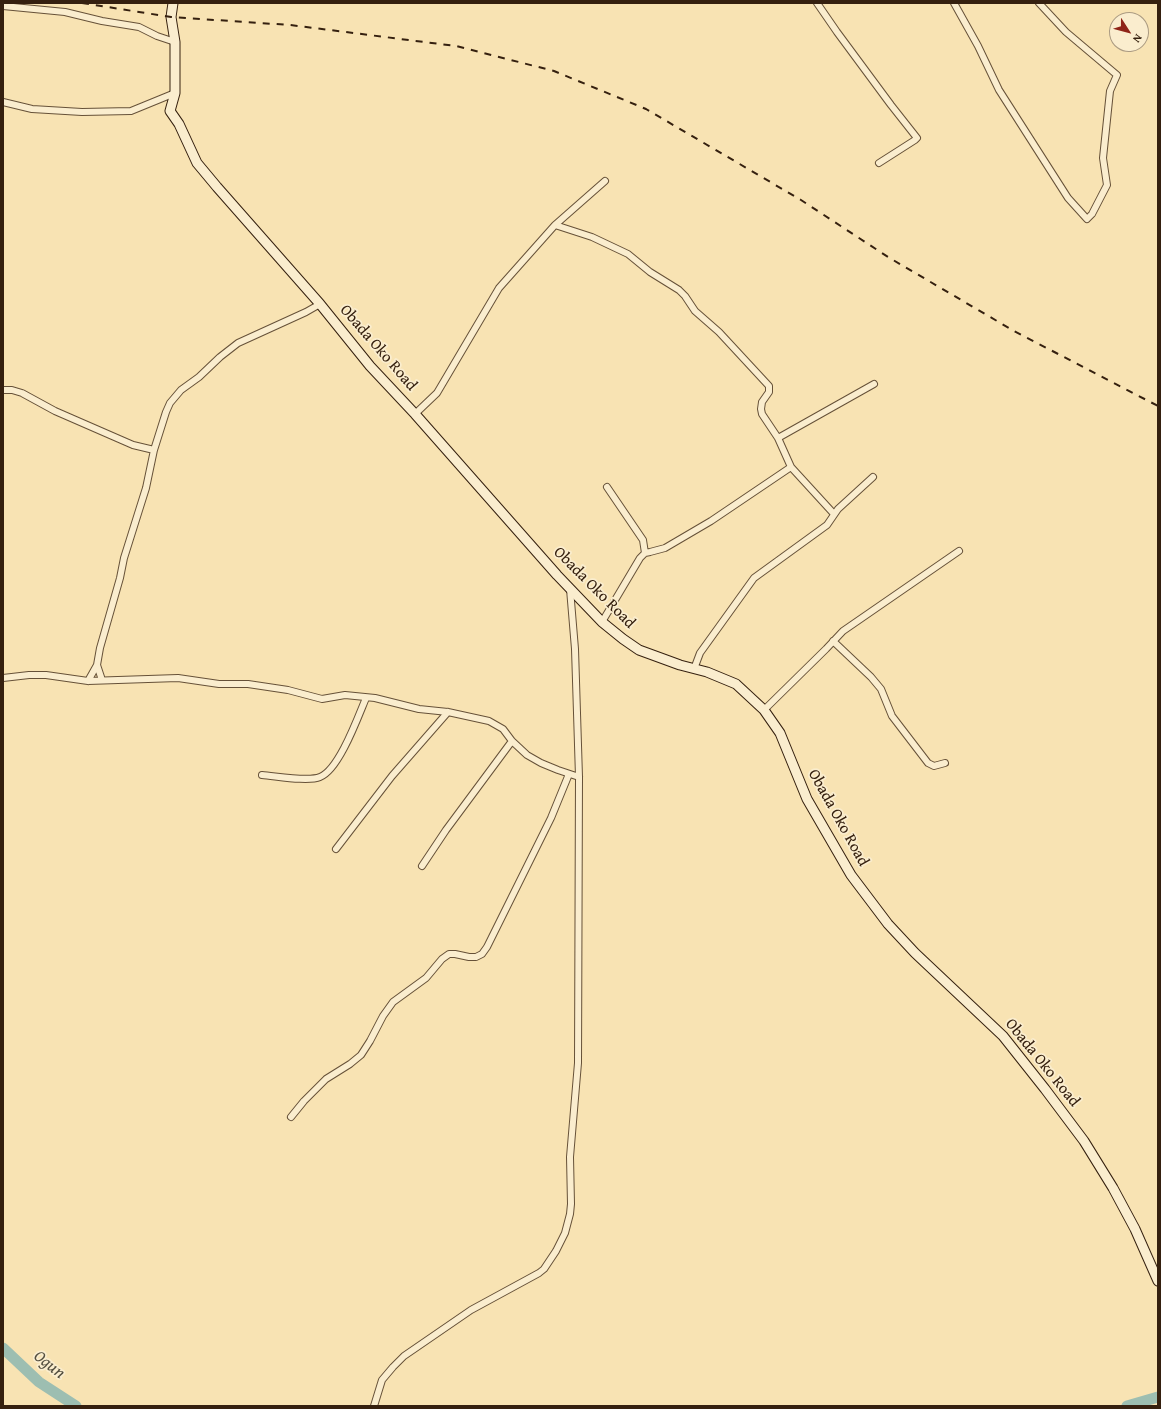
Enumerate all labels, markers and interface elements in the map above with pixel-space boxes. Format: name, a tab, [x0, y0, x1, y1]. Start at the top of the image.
north arrow	[1109, 12, 1149, 52]
text: N	[1129, 31, 1147, 46]
street label: Obada Oko Road	[335, 301, 421, 395]
street label: Obada Oko Road	[549, 543, 639, 633]
street label: Obada Oko Road	[803, 766, 873, 870]
street label: Obada Oko Road	[1001, 1015, 1083, 1111]
water label: Ogun	[29, 1346, 69, 1384]

